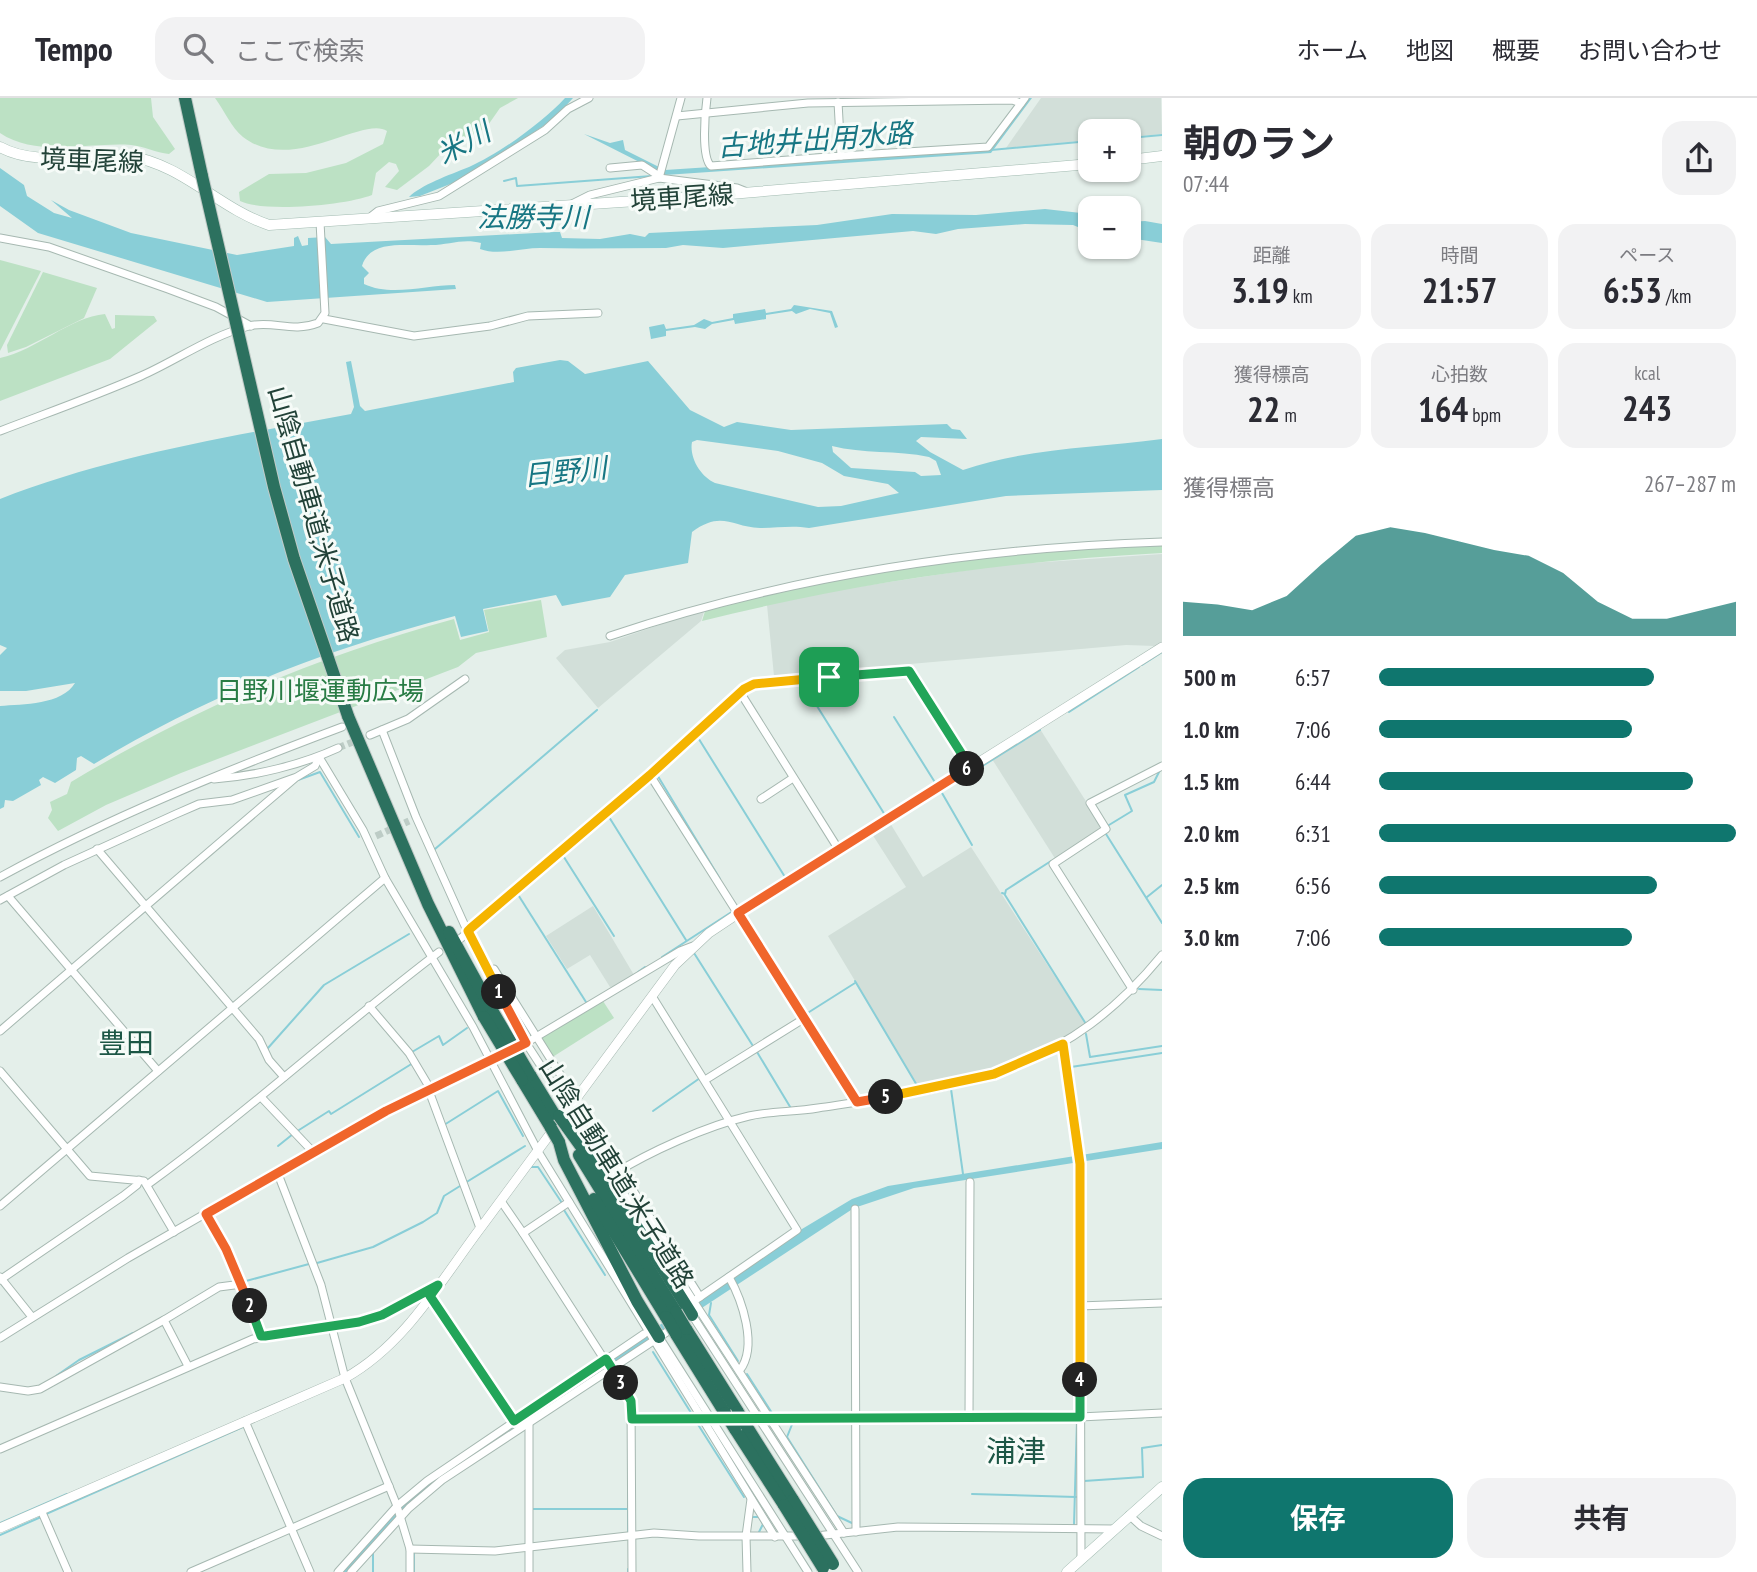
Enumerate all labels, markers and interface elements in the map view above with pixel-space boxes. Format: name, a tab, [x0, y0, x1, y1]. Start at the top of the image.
search box	[155, 17, 645, 80]
text: Tempo	[35, 27, 113, 70]
icon: search	[179, 29, 217, 67]
text: ここで検索	[235, 34, 365, 67]
text: ホーム	[1297, 35, 1368, 66]
text: 地図	[1406, 35, 1454, 66]
text: 概要	[1492, 35, 1540, 66]
text: お問い合わせ	[1578, 35, 1722, 66]
water label: 米川	[430, 111, 499, 171]
water label: 古地井出用水路	[716, 114, 916, 164]
text: 朝のラン	[1183, 118, 1335, 167]
map controls	[1078, 119, 1141, 259]
button: +	[1078, 119, 1141, 182]
button: share	[1662, 121, 1736, 195]
street label: 境車尾線	[39, 142, 145, 178]
text: 07:44	[1183, 169, 1229, 198]
street label: 境車尾線	[629, 177, 735, 217]
button: −	[1078, 196, 1141, 259]
water label: 法勝寺川	[477, 198, 592, 235]
text: 距離	[1253, 243, 1291, 267]
text: 時間	[1440, 243, 1479, 267]
text: ペース	[1619, 243, 1675, 267]
text: 3.19	[1231, 267, 1289, 313]
text: 21:57	[1422, 267, 1497, 313]
text: 6:53	[1603, 267, 1662, 313]
text: km	[1289, 284, 1313, 308]
text: /km	[1662, 284, 1691, 308]
text: kcal	[1634, 361, 1660, 385]
text: 獲得標高	[1234, 362, 1310, 386]
text: 心拍数	[1431, 362, 1488, 386]
street label: 山陰自動車道;米子道路	[262, 382, 366, 646]
text: 243	[1622, 385, 1672, 431]
text: 22	[1247, 386, 1280, 432]
text: 164	[1418, 386, 1468, 432]
text: m	[1280, 403, 1297, 427]
text: bpm	[1468, 403, 1501, 427]
water label: 日野川	[521, 448, 612, 494]
text: 267–287 m	[1644, 469, 1736, 498]
text: 獲得標高	[1183, 473, 1275, 502]
pin	[799, 647, 859, 707]
icon: arrive	[810, 658, 848, 696]
text: 500 m	[1183, 663, 1236, 692]
text: 6:57	[1295, 663, 1331, 692]
park label: 日野川堰運動広場	[216, 674, 424, 707]
text: 1.0 km	[1183, 715, 1239, 744]
text: 7:06	[1295, 715, 1331, 744]
pin: 6	[950, 752, 984, 786]
text: 6	[962, 756, 971, 780]
text: 1.5 km	[1183, 767, 1239, 796]
text: 6:44	[1295, 767, 1331, 796]
text: 2.0 km	[1183, 819, 1239, 848]
text: 6:31	[1295, 819, 1331, 848]
text: 2.5 km	[1183, 871, 1239, 900]
text: 6:56	[1295, 871, 1331, 900]
text: 3.0 km	[1183, 923, 1239, 952]
text: 7:06	[1295, 923, 1331, 952]
pin: 1	[482, 974, 516, 1010]
text: 1	[494, 979, 503, 1003]
district label: 豊田	[98, 1024, 154, 1061]
street label: 山陰自動車道;米子道路	[533, 1052, 701, 1294]
pin: 5	[868, 1080, 903, 1114]
text: 5	[881, 1084, 890, 1108]
pin: 2	[232, 1288, 268, 1324]
text: 2	[245, 1293, 254, 1317]
pin: 4	[1062, 1362, 1098, 1398]
pin: 3	[604, 1366, 638, 1400]
text: 4	[1075, 1367, 1084, 1391]
text: 3	[616, 1370, 625, 1394]
district label: 浦津	[986, 1431, 1046, 1470]
button: 保存	[1183, 1478, 1453, 1558]
button: 共有	[1467, 1478, 1736, 1558]

